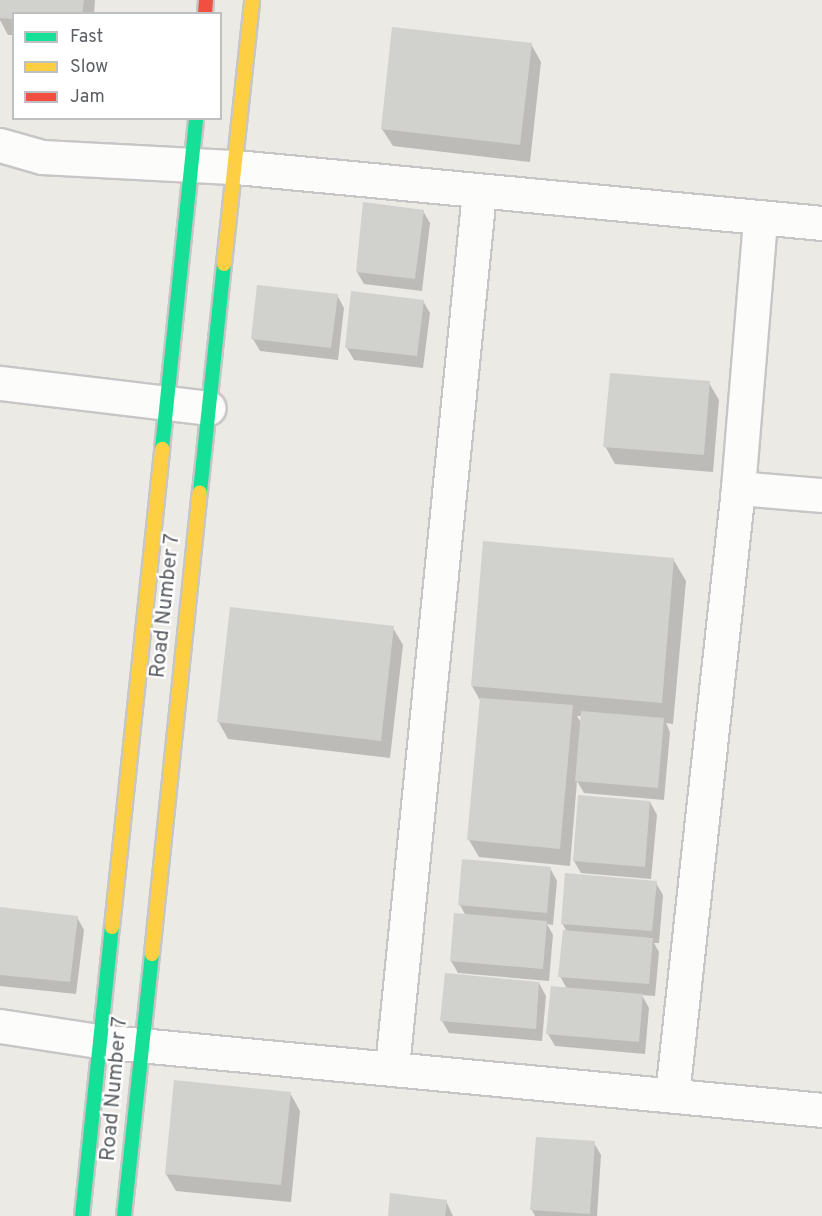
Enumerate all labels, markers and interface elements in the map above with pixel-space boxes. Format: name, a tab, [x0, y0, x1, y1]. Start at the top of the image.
legend	[12, 12, 222, 120]
text: Fast	[70, 26, 103, 49]
text: Slow	[70, 56, 108, 79]
text: Jam	[70, 86, 105, 109]
street label: Road Number 7	[146, 532, 186, 680]
street label: Road Number 7	[96, 1015, 134, 1163]

